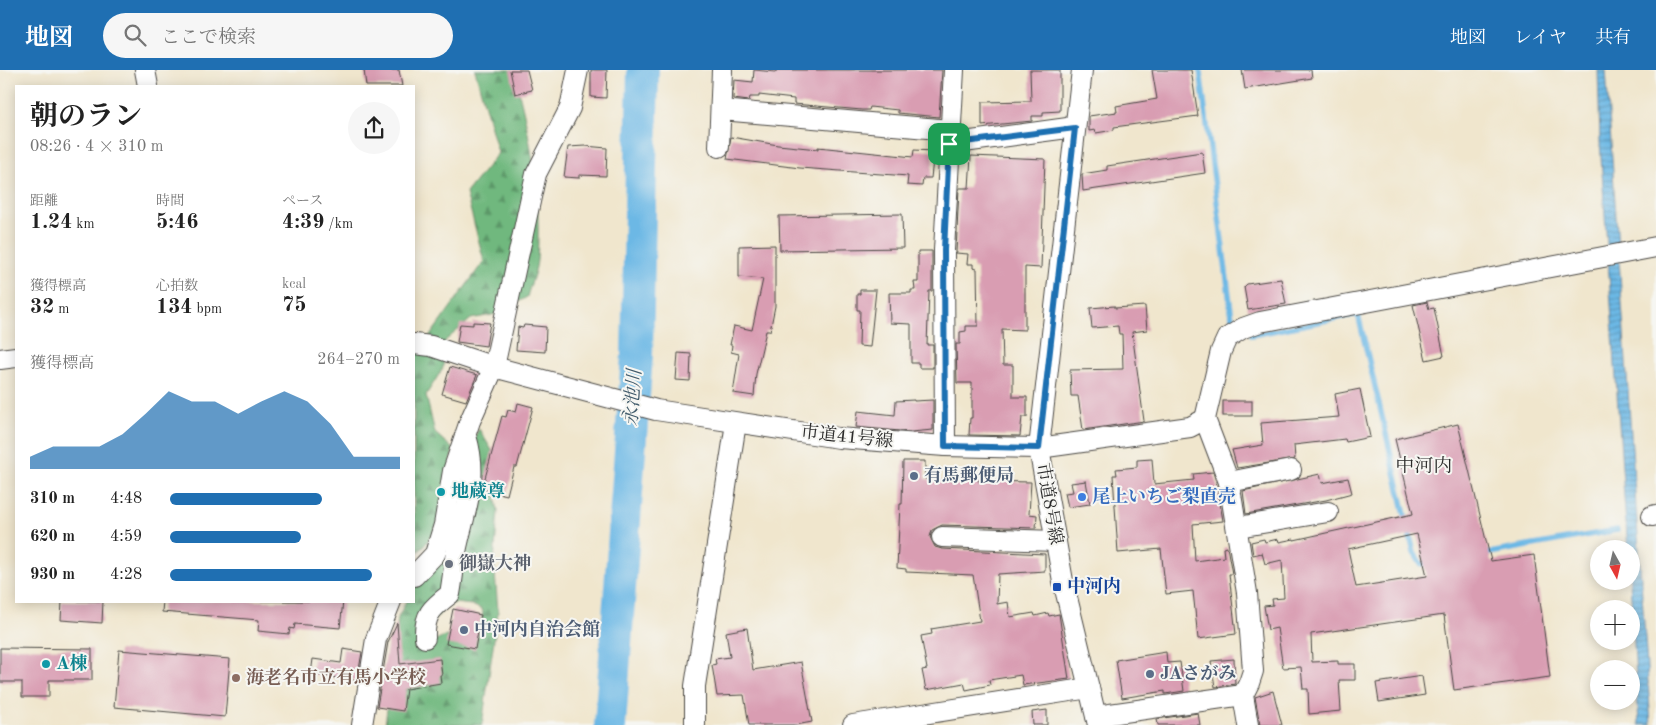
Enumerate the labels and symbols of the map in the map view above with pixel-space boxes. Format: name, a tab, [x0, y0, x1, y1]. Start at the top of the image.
pin	[928, 123, 970, 165]
water label: 永池川	[621, 367, 646, 427]
street label: 市道41号線	[800, 421, 894, 451]
district label: 中河内	[1395, 456, 1453, 477]
street label: 市道8号線	[1033, 461, 1067, 546]
place label: 有馬郵便局	[924, 465, 1014, 485]
marker: 有馬郵便局	[908, 470, 920, 482]
place label: 地蔵尊	[451, 481, 505, 501]
marker: 地蔵尊	[435, 486, 447, 498]
place label: 尾上いちご梨直売	[1092, 486, 1236, 506]
marker: 尾上いちご梨直売	[1076, 491, 1088, 503]
north arrow	[1590, 540, 1640, 590]
place label: 御嶽大神	[459, 553, 531, 573]
marker: 御嶽大神	[443, 558, 455, 570]
place label: 中河内	[1067, 576, 1121, 596]
marker: 中河内	[1051, 581, 1063, 593]
place label: 中河内自治会館	[474, 619, 600, 639]
marker: 中河内自治会館	[458, 624, 470, 636]
place label: A棟	[56, 653, 88, 673]
marker: A棟	[40, 658, 52, 670]
place label: JAさがみ	[1160, 664, 1236, 683]
place label: 海老名市立有馬小学校	[246, 667, 426, 687]
marker: JAさがみ	[1144, 668, 1156, 680]
marker: 海老名市立有馬小学校	[230, 672, 242, 684]

